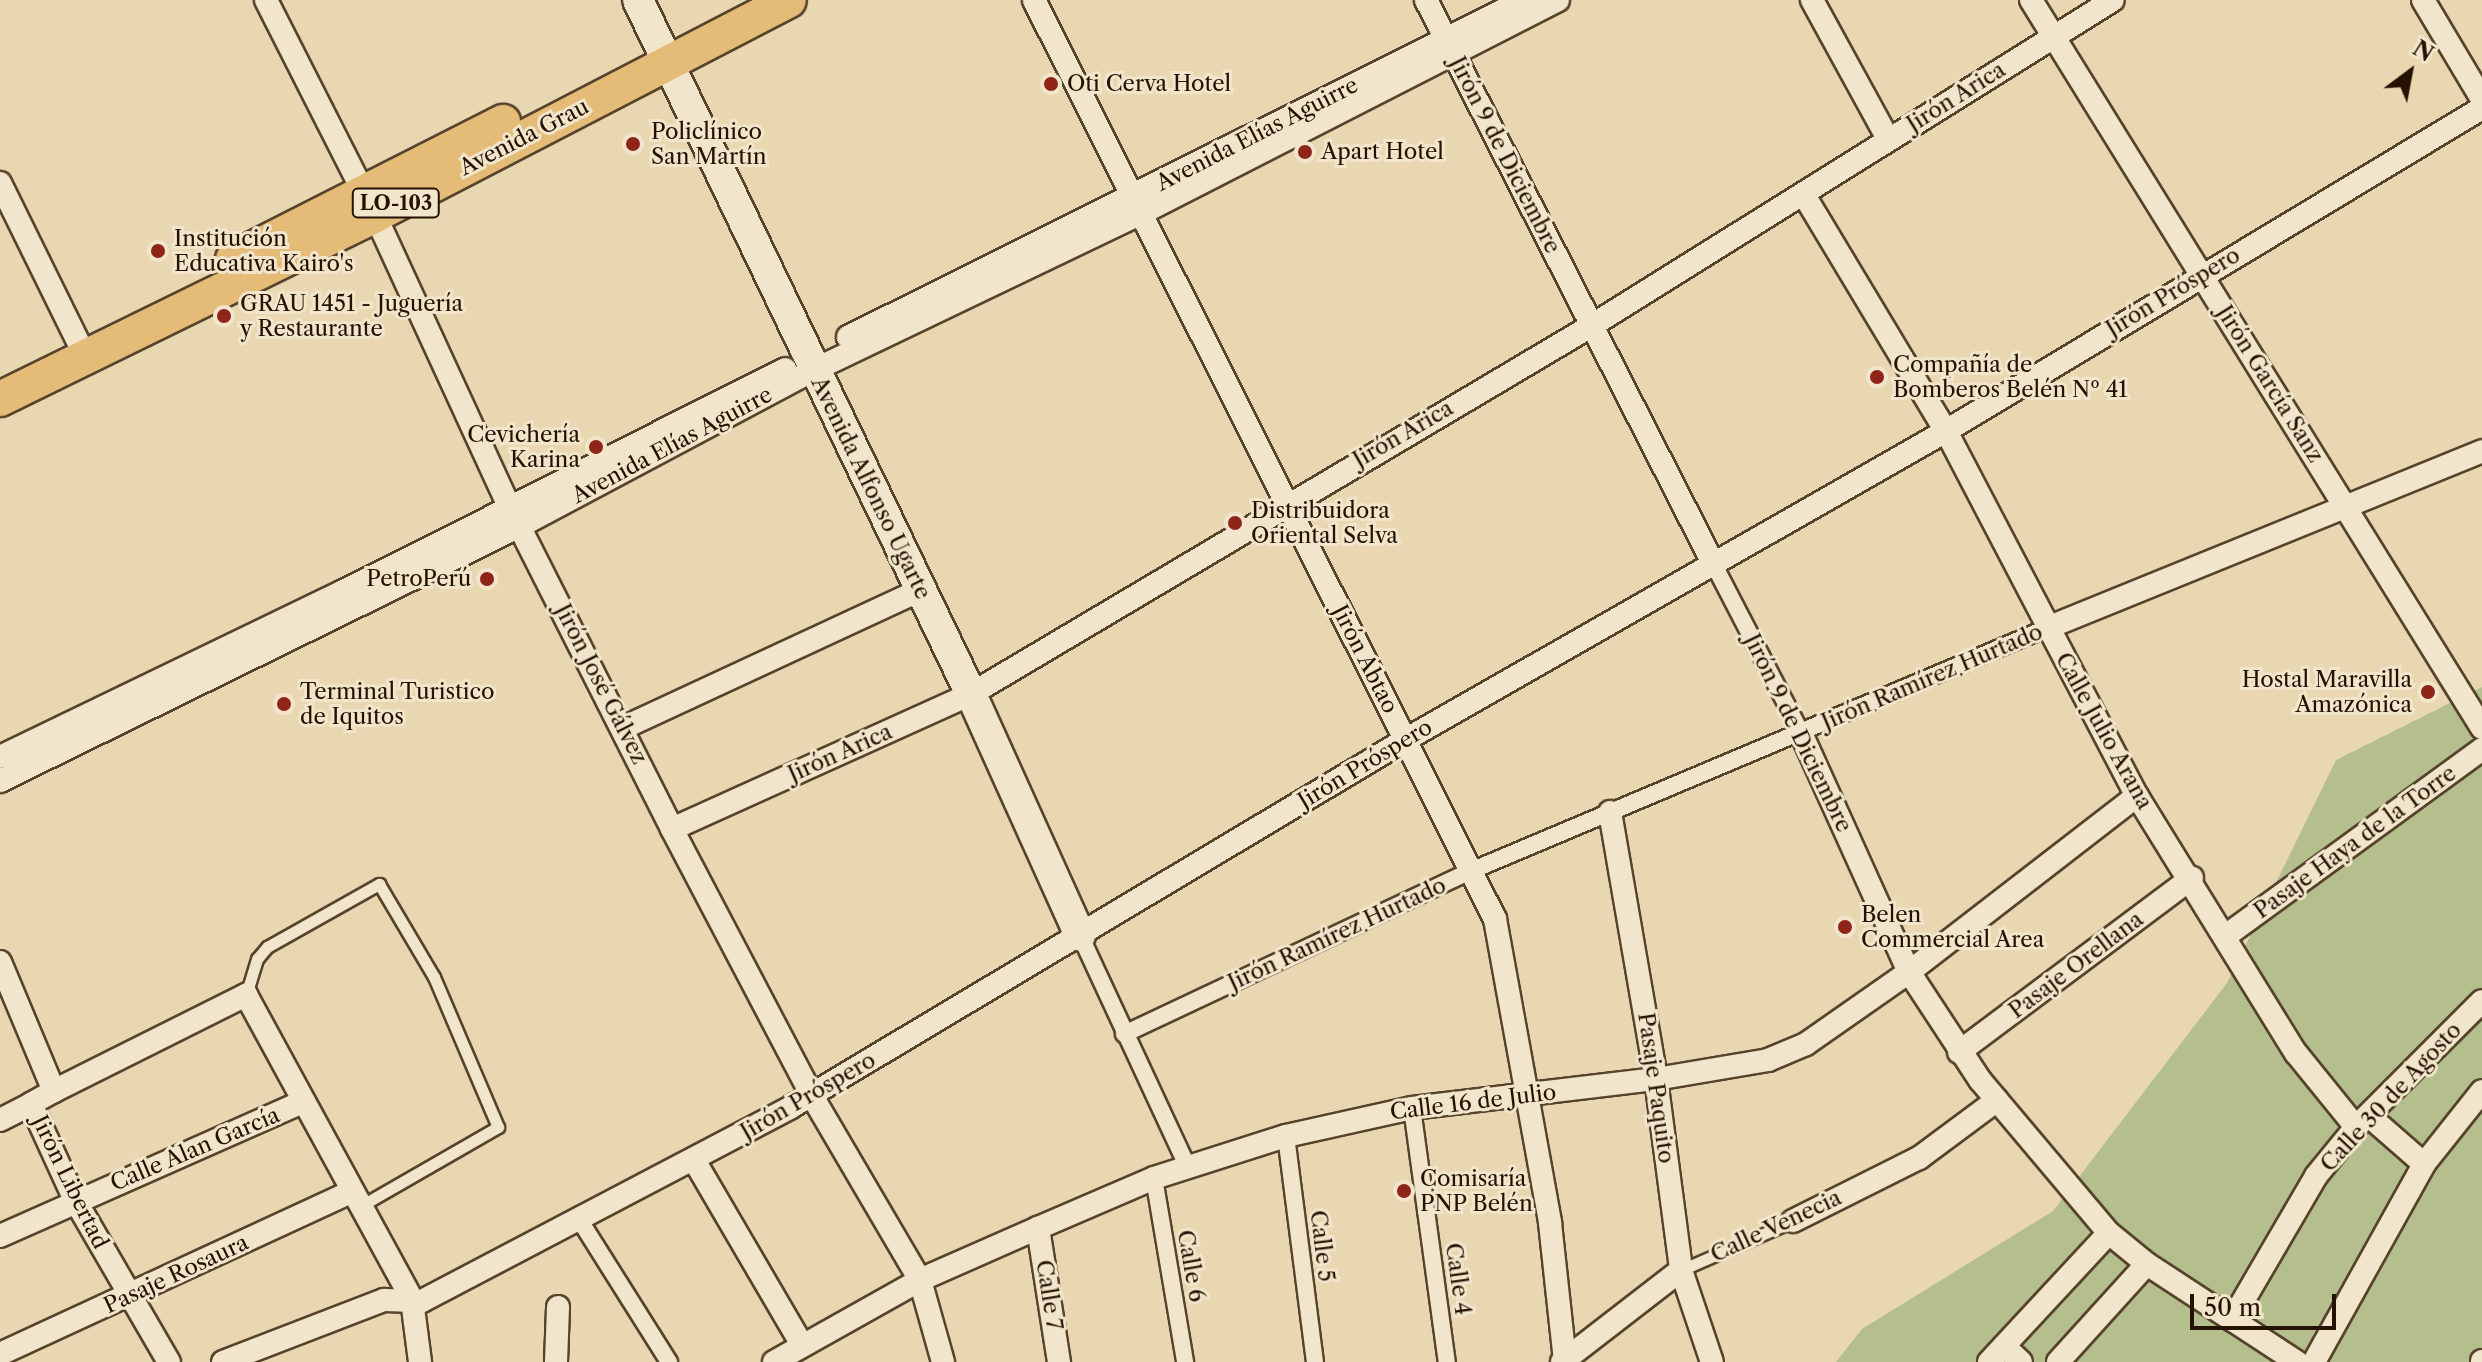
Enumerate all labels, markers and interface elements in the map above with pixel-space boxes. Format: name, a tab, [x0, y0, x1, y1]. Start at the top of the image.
north arrow	[2370, 32, 2450, 112]
text: N	[2408, 35, 2438, 68]
street label: Jirón 9 de Diciembre	[1444, 52, 1566, 258]
street label: Jirón Arica	[1901, 56, 2011, 138]
place label: Oti Cerva Hotel	[1067, 71, 1231, 97]
street label: Avenida Elías Aguirre	[1151, 71, 1363, 197]
marker: Oti Cerva Hotel	[1042, 75, 1060, 93]
street label: Avenida Grau	[455, 93, 593, 181]
place label: Policlínico San Martín	[651, 118, 766, 170]
marker: Policlínico San Martín	[622, 133, 644, 155]
place label: Apart Hotel	[1321, 139, 1444, 165]
marker: Apart Hotel	[1296, 143, 1314, 161]
road number: LO-103	[350, 187, 442, 219]
place label: Institución Educativa Kairo's	[174, 225, 354, 276]
marker: Institución Educativa Kairo's	[149, 242, 167, 260]
street label: Jirón Próspero	[2101, 242, 2245, 342]
place label: GRAU 1451 - Juguería y Restaurante	[240, 290, 463, 342]
street label: Jirón García Sanz	[2211, 300, 2329, 468]
marker: GRAU 1451 - Juguería y Restaurante	[215, 307, 233, 325]
place label: Compañía de Bomberos Belén Nº 41	[1893, 351, 2128, 402]
marker: Compañía de Bomberos Belén Nº 41	[1868, 368, 1886, 386]
street label: Avenida Alfonso Ugarte	[805, 372, 937, 604]
street label: Avenida Elías Aguirre	[567, 381, 777, 509]
street label: Jirón Arica	[1348, 395, 1458, 473]
place label: Cevichería Karina	[467, 421, 580, 472]
marker: Cevichería Karina	[587, 438, 605, 456]
place label: Distribuidora Oriental Selva	[1251, 497, 1398, 548]
marker: Distribuidora Oriental Selva	[1226, 514, 1244, 532]
place label: PetroPerú	[366, 566, 471, 592]
marker: PetroPerú	[478, 570, 496, 588]
street label: Jirón José Gálvez	[549, 600, 653, 768]
street label: Jirón Abtao	[1326, 600, 1404, 718]
street label: Jirón Ramírez Hurtado	[1817, 618, 2047, 736]
street label: Jirón 9 de Diciembre	[1739, 630, 1857, 836]
street label: Calle Julio Arana	[2050, 648, 2158, 814]
place label: Hostal Maravilla Amazónica	[2242, 666, 2412, 718]
place label: Terminal Turistico de Iquitos	[300, 678, 495, 730]
marker: Hostal Maravilla Amazónica	[2419, 683, 2437, 701]
marker: Terminal Turistico de Iquitos	[275, 695, 293, 713]
street label: Jirón Próspero	[1293, 714, 1437, 814]
street label: Jirón Arica	[783, 718, 897, 788]
street label: Pasaje Haya de la Torre	[2248, 760, 2462, 924]
street label: Jirón Ramírez Hurtado	[1224, 872, 1450, 996]
place label: Belen Commercial Area	[1861, 901, 2045, 952]
street label: Pasaje Orellana	[2004, 906, 2148, 1024]
marker: Belen Commercial Area	[1836, 918, 1854, 936]
street label: Pasaje Paquito	[1632, 1011, 1680, 1165]
street label: Calle 30 de Agosto	[2315, 1017, 2467, 1177]
street label: Jirón Próspero	[736, 1047, 880, 1145]
street label: Calle 16 de Julio	[1388, 1079, 1558, 1125]
street label: Calle Alan García	[106, 1101, 284, 1197]
street label: Jirón Libertad	[26, 1111, 114, 1253]
place label: Comisaría PNP Belén	[1420, 1165, 1533, 1216]
marker: Comisaría PNP Belén	[1395, 1182, 1413, 1200]
street label: Calle Venecia	[1706, 1184, 1846, 1268]
street label: Calle 5	[1305, 1209, 1339, 1283]
street label: Calle 6	[1172, 1228, 1210, 1304]
street label: Pasaje Rosaura	[100, 1229, 252, 1319]
street label: Calle 4	[1440, 1241, 1476, 1317]
street label: Calle 7	[1030, 1258, 1068, 1332]
scale bar	[2194, 1278, 2340, 1328]
text: 50 m	[2204, 1293, 2261, 1322]

